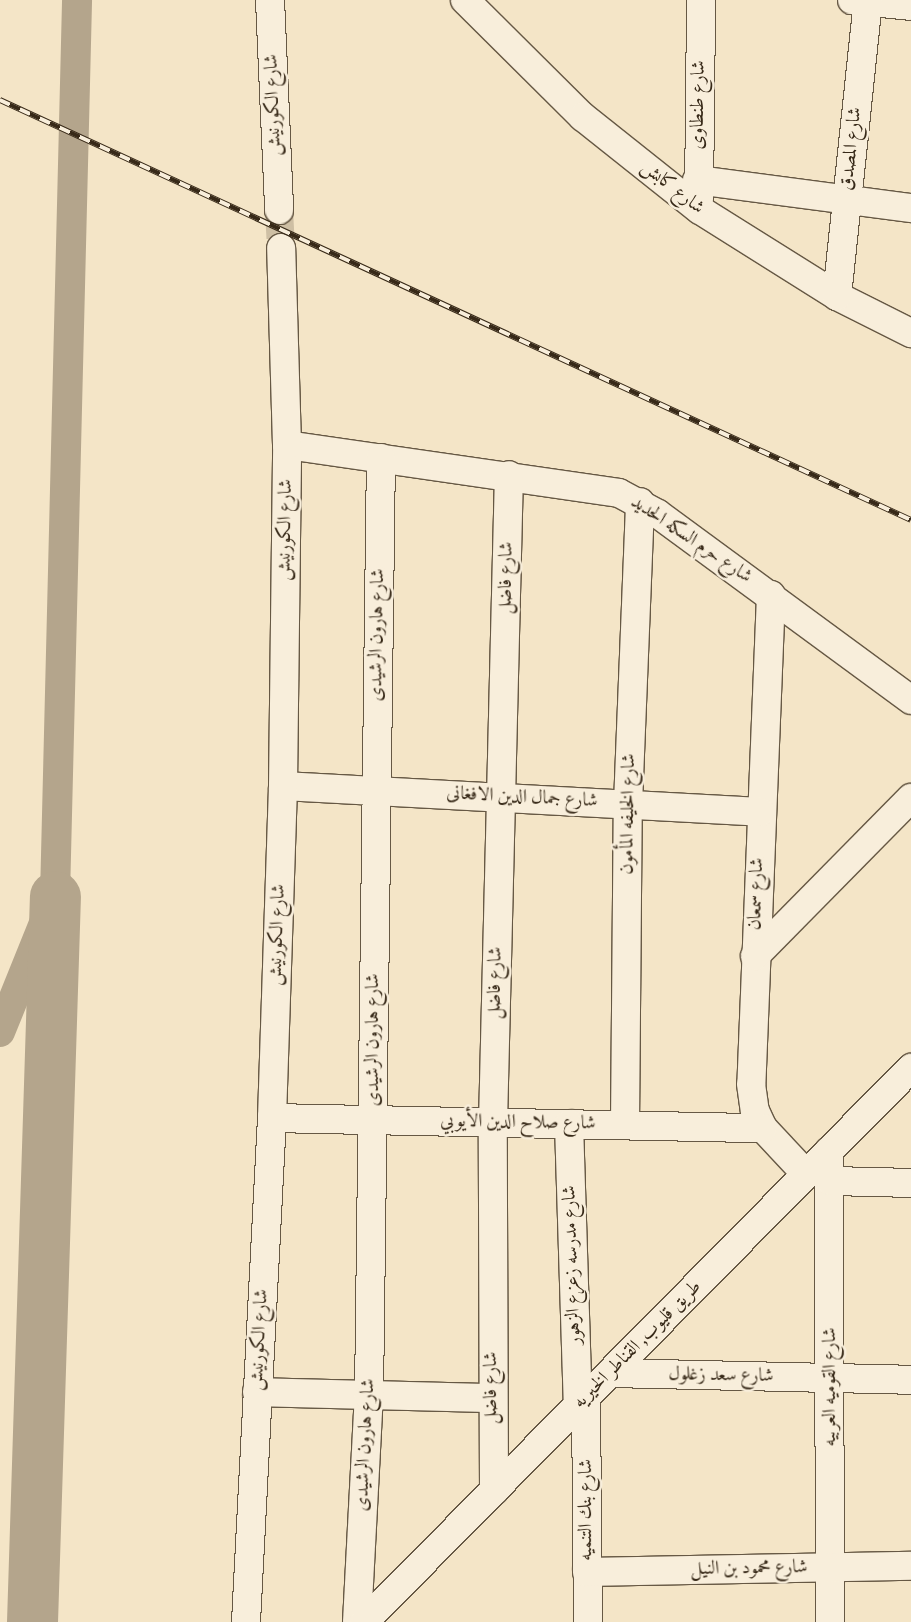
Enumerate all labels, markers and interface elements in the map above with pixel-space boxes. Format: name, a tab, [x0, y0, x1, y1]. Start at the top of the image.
street label: شارع الكورنيش	[261, 54, 287, 156]
street label: شارع طنطاوى	[687, 60, 711, 150]
street label: شارع المصدق	[836, 106, 868, 192]
street label: شارع كابش	[636, 156, 708, 220]
street label: شارع الكورنيش	[274, 479, 298, 581]
street label: شارع حرم السكه الحديد	[626, 491, 756, 589]
street label: شارع فاضل	[495, 542, 519, 614]
street label: شارع هارون الرشيدى	[365, 568, 391, 702]
street label: شارع الخليفه المأمون	[617, 753, 641, 875]
street label: شارع جمال الدين الافغانى	[446, 783, 598, 813]
street label: شارع سمعان	[744, 857, 770, 931]
street label: شارع الكورنيش	[265, 884, 291, 986]
street label: شارع فاضل	[484, 947, 508, 1019]
street label: شارع هارون الرشيدى	[363, 974, 385, 1106]
street label: شارع صلاح الدين الأيوبي	[440, 1110, 596, 1136]
street label: شارع مدرسه زعزع الزهور	[559, 1185, 587, 1345]
street label: طريق قليوب, القناطر الخيريه	[569, 1276, 707, 1414]
street label: شارع الكورنيش	[246, 1289, 274, 1391]
street label: شارع القوميه العربيه	[820, 1327, 842, 1447]
street label: شارع فاضل	[481, 1352, 503, 1424]
street label: شارع سعد زغلول	[668, 1364, 774, 1388]
street label: شارع هارون الرشيدى	[351, 1378, 381, 1512]
street label: شارع بنك التنميه	[576, 1459, 598, 1561]
street label: شارع محمود بن النيل	[690, 1557, 808, 1581]

